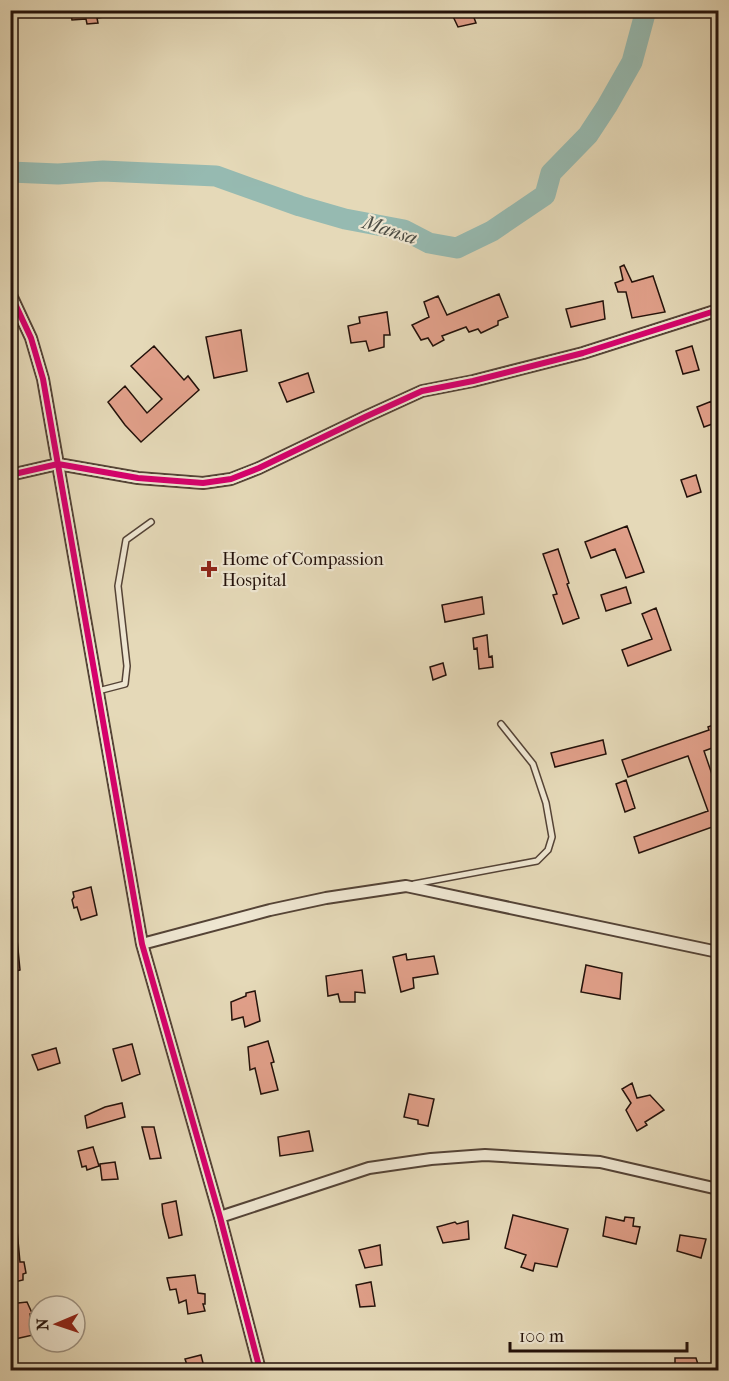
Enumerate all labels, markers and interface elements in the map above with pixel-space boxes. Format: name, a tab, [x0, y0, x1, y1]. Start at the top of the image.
water label: Mansa	[358, 210, 420, 250]
place label: Home of Compassion Hospital	[222, 549, 384, 591]
marker: Home of Compassion Hospital	[200, 560, 218, 578]
north arrow	[27, 1294, 87, 1354]
scale bar	[510, 1315, 687, 1353]
text: N	[33, 1317, 52, 1331]
text: 100 m	[519, 1326, 564, 1347]

